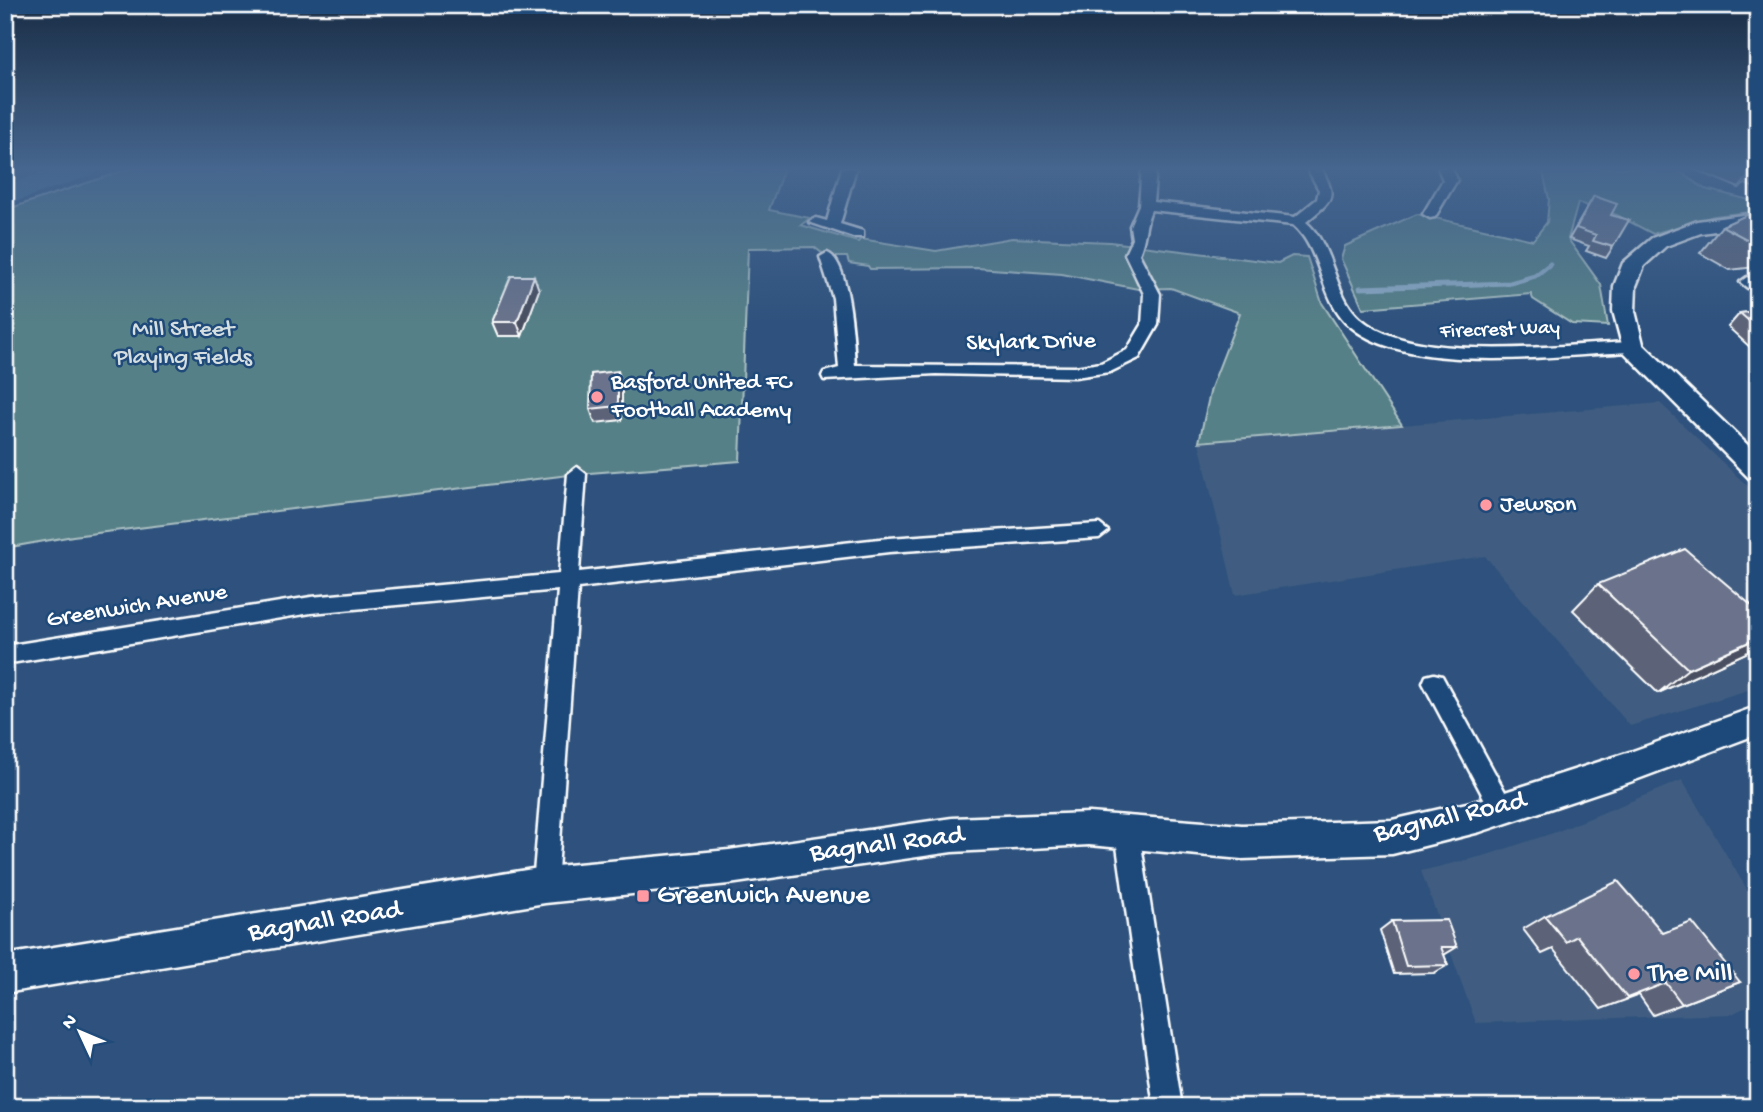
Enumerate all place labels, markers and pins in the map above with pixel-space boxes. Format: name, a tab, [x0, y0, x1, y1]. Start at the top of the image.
place label: Basford United FC Football Academy	[610, 369, 793, 426]
marker: Basford United FC Football Academy	[589, 389, 605, 405]
place label: Jewson	[1500, 491, 1577, 520]
marker: Jewson	[1478, 497, 1494, 513]
place label: Greenwich Avenue	[657, 880, 870, 913]
marker: Greenwich Avenue	[635, 888, 651, 904]
place label: The Mill	[1646, 958, 1733, 991]
marker: The Mill	[1626, 966, 1642, 982]

